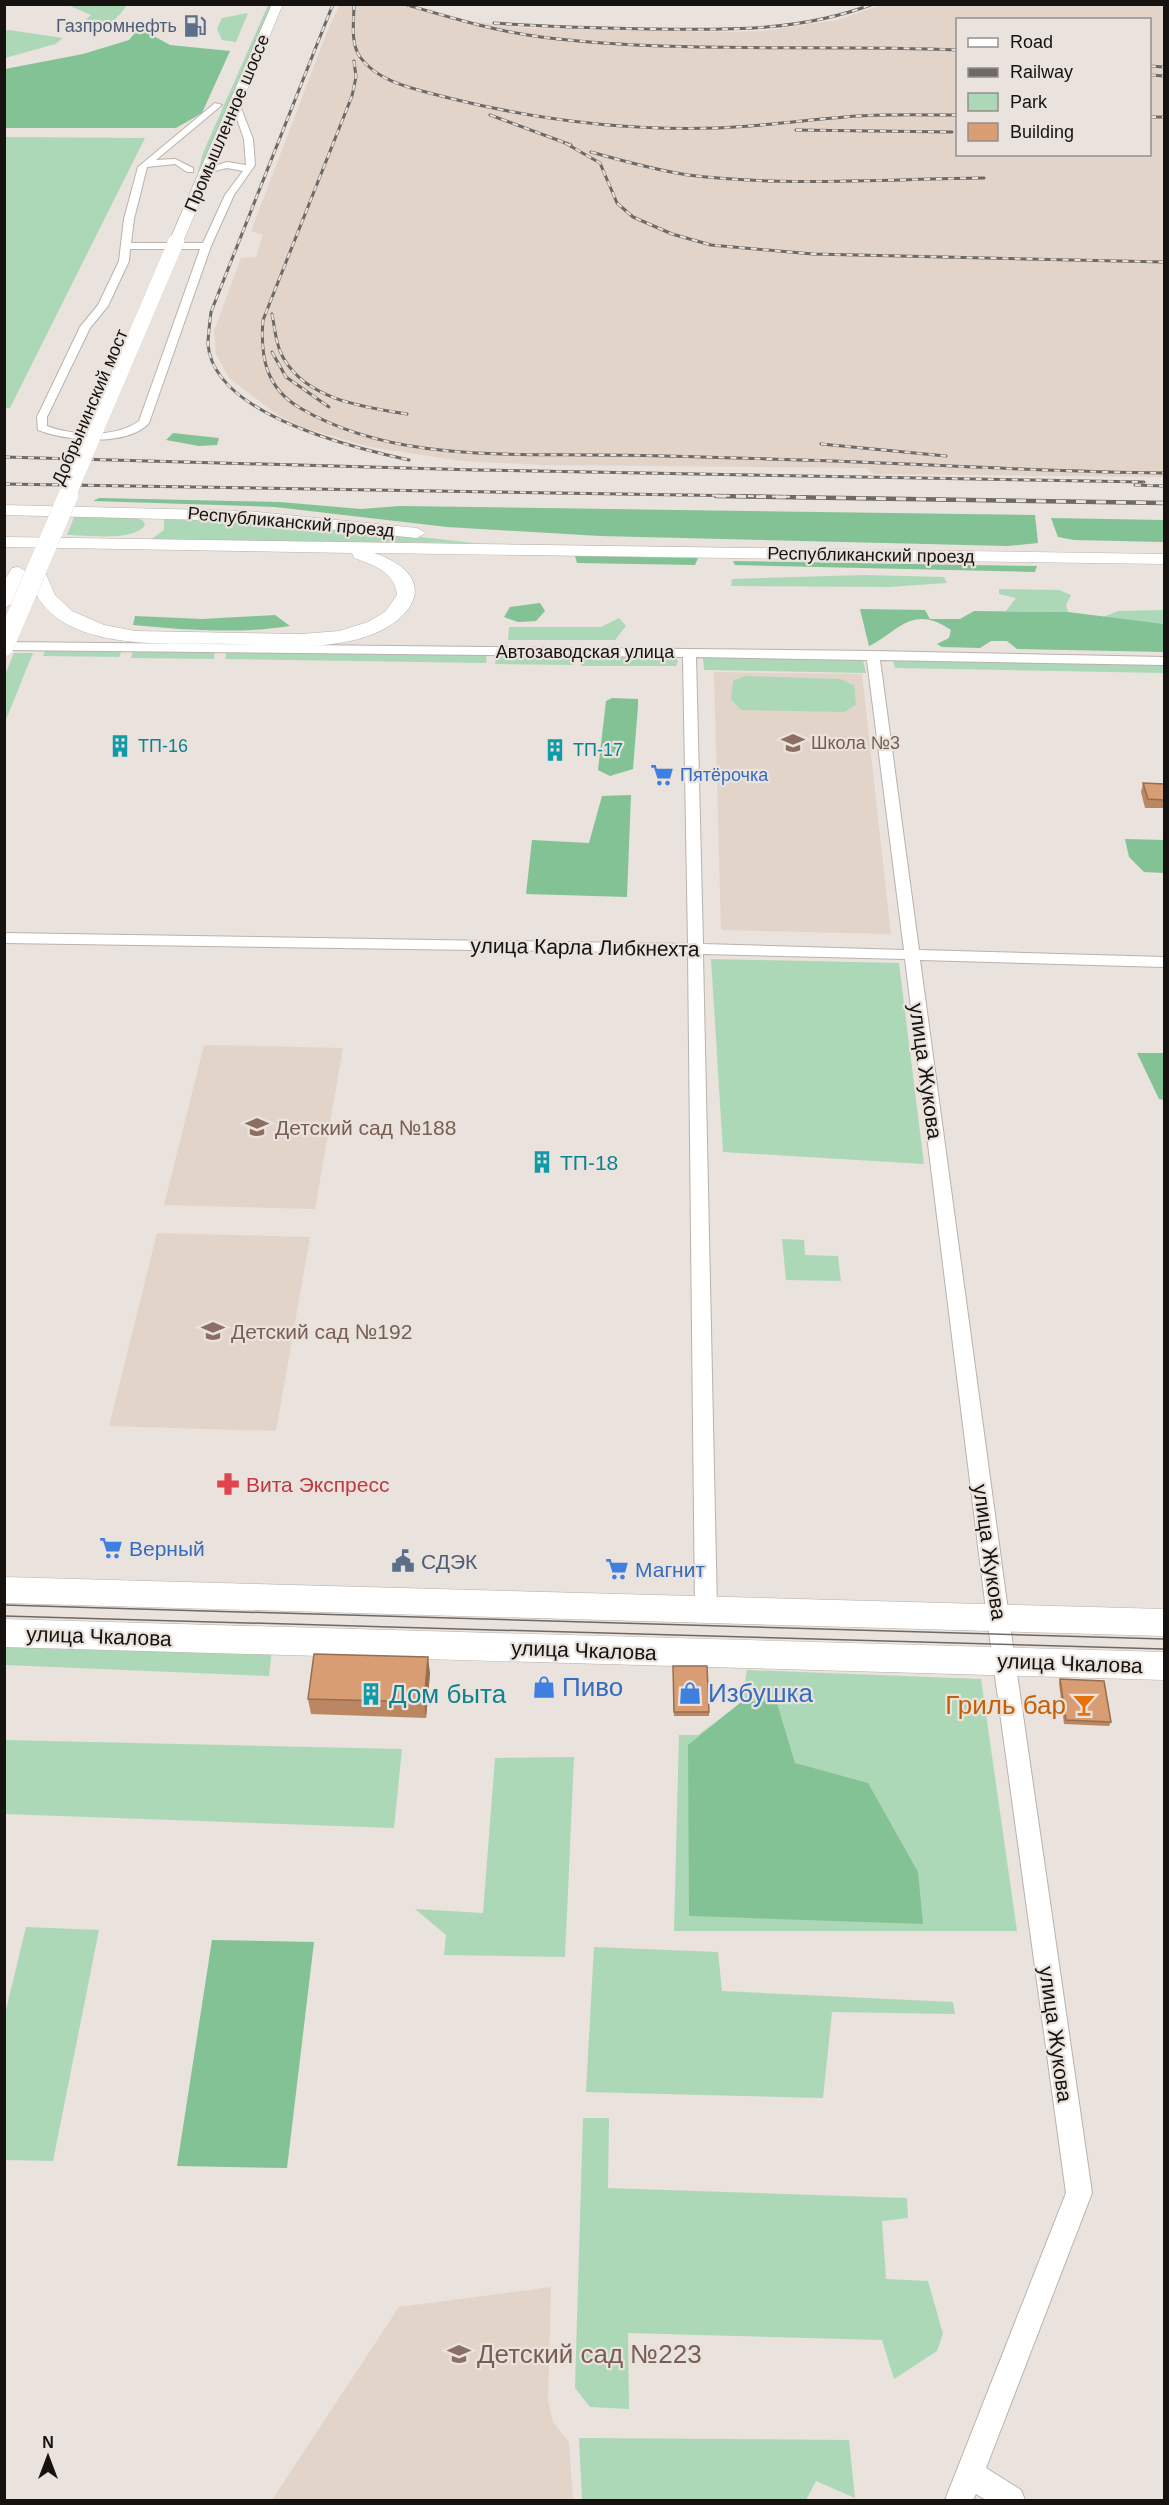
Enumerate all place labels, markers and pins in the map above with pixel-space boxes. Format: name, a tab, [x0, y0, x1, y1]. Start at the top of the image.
fuel station icon: Газпромнефть	[182, 13, 208, 39]
place label: Газпромнефть	[56, 16, 177, 36]
school or university icon: Школа №3	[780, 730, 806, 756]
building icon: ТП-16	[107, 733, 133, 759]
place label: Школа №3	[811, 733, 900, 753]
place label: ТП-16	[138, 736, 188, 756]
building icon: ТП-17	[542, 737, 568, 763]
place label: ТП-17	[573, 740, 623, 760]
supermarket icon: Пятёрочка	[649, 762, 675, 788]
place label: Пятёрочка	[680, 765, 769, 785]
school or university icon: Детский сад №188	[244, 1114, 270, 1140]
place label: Детский сад №188	[275, 1116, 456, 1139]
building icon: ТП-18	[529, 1149, 555, 1175]
place label: ТП-18	[560, 1151, 618, 1174]
school or university icon: Детский сад №192	[200, 1318, 226, 1344]
place label: Детский сад №192	[231, 1320, 412, 1343]
pharmacy icon: Вита Экспресс	[215, 1471, 241, 1497]
place label: Вита Экспресс	[246, 1473, 389, 1496]
supermarket icon: Верный	[98, 1535, 124, 1561]
place label: Верный	[129, 1537, 205, 1560]
public building icon: СДЭК	[390, 1548, 416, 1574]
place label: СДЭК	[421, 1550, 478, 1573]
supermarket icon: Магнит	[604, 1556, 630, 1582]
place label: Магнит	[635, 1558, 705, 1581]
place label: Пиво	[562, 1672, 623, 1702]
shop icon: Пиво	[531, 1674, 557, 1700]
place label: Избушка	[708, 1678, 813, 1708]
place label: Дом быта	[389, 1679, 507, 1709]
shop icon: Избушка	[677, 1680, 703, 1706]
building icon: Дом быта	[358, 1681, 384, 1707]
place label: Гриль бар	[945, 1690, 1066, 1720]
bar icon: Гриль бар	[1071, 1692, 1097, 1718]
place label: Детский сад №223	[477, 2339, 702, 2369]
school or university icon: Детский сад №223	[446, 2341, 472, 2367]

